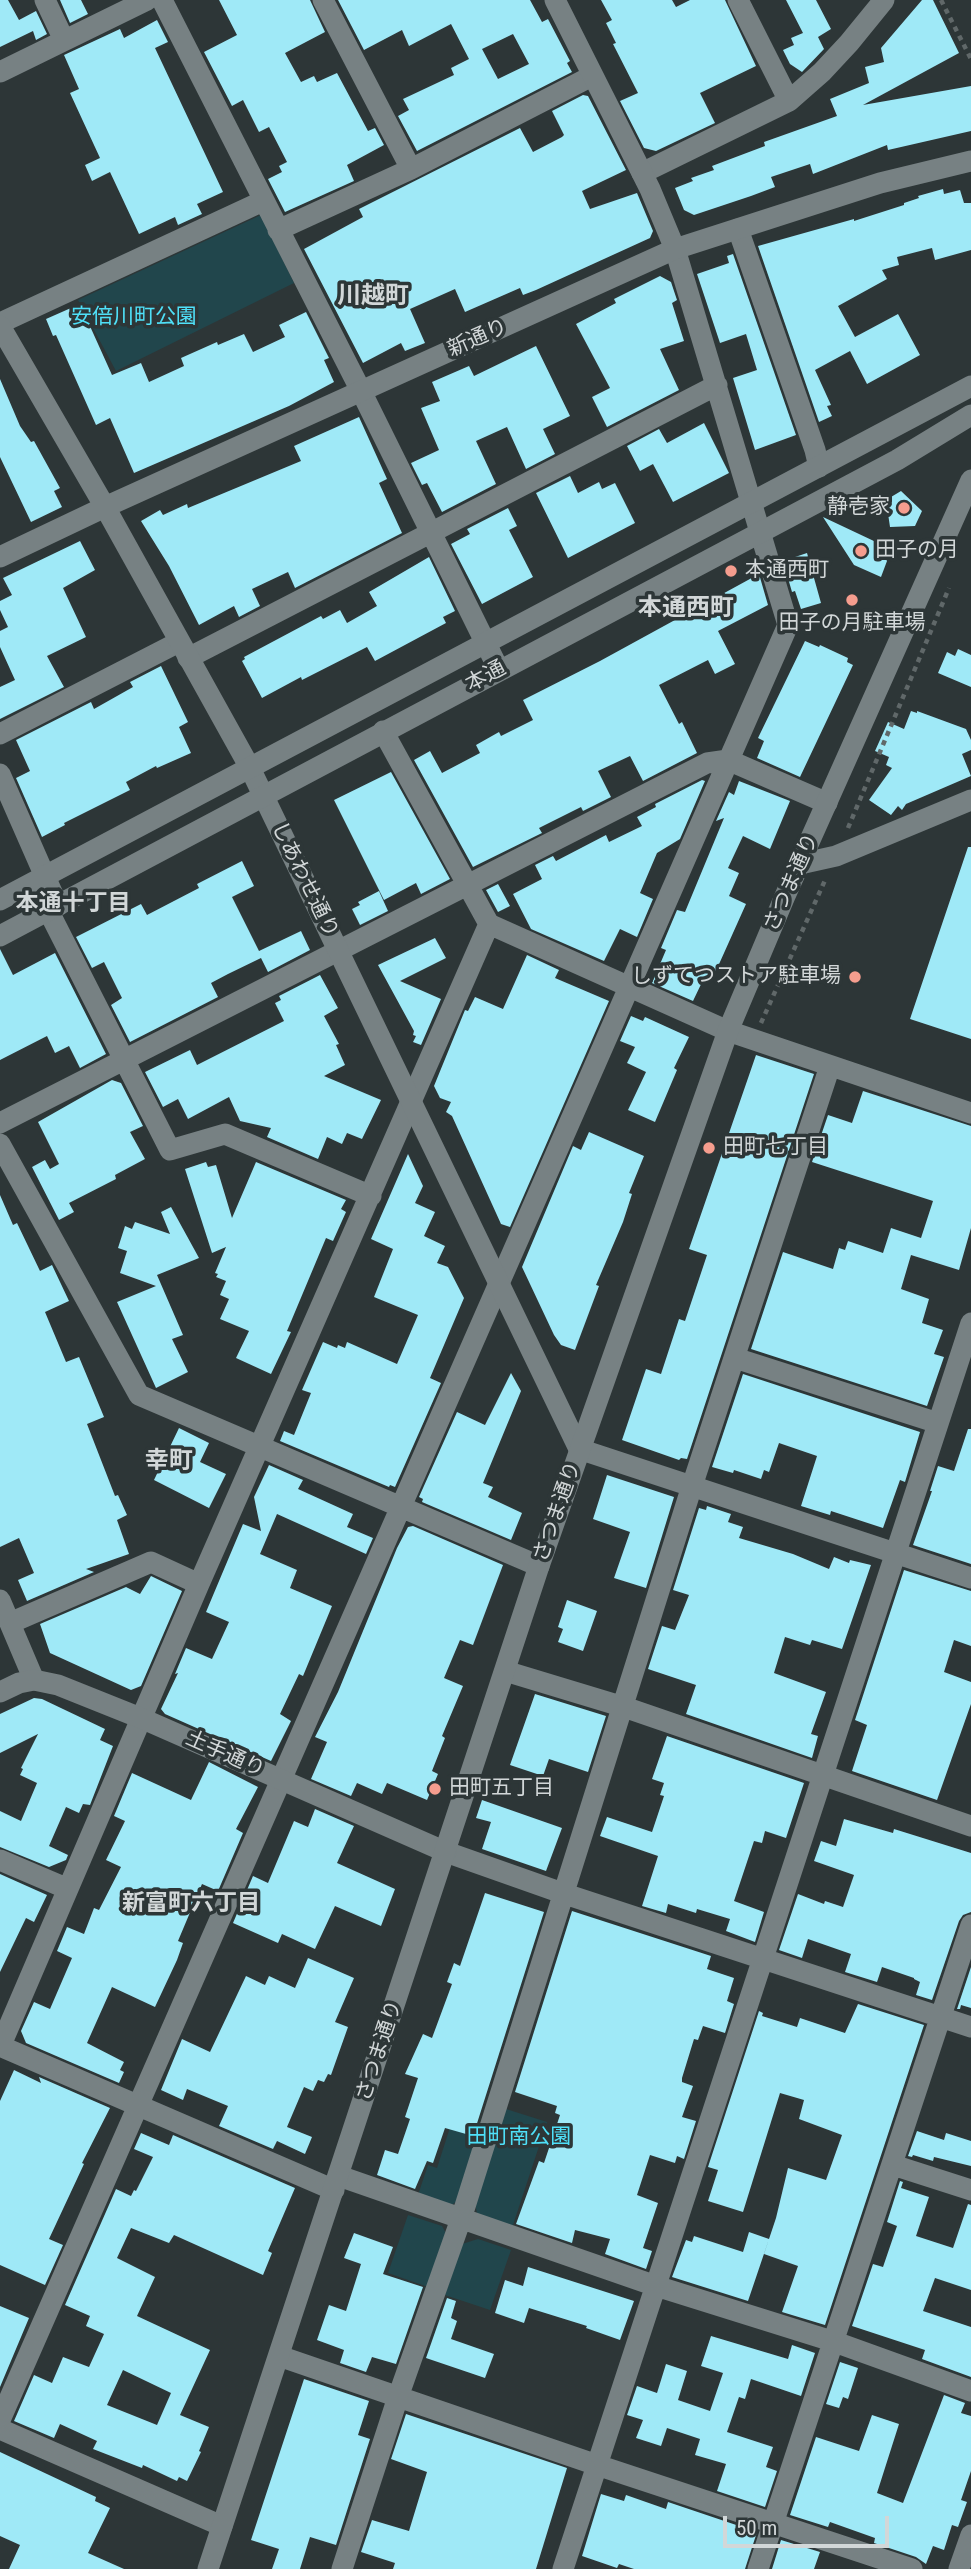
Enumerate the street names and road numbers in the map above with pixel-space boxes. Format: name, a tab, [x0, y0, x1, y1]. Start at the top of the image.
street label: 新通り	[444, 315, 512, 363]
street label: 本通	[462, 656, 510, 698]
street label: しあわせ通り	[265, 818, 343, 942]
street label: さつま通り	[759, 830, 825, 936]
street label: さつま通り	[529, 1458, 587, 1566]
street label: 土手通り	[182, 1726, 268, 1784]
street label: さつま通り	[352, 1997, 408, 2105]

